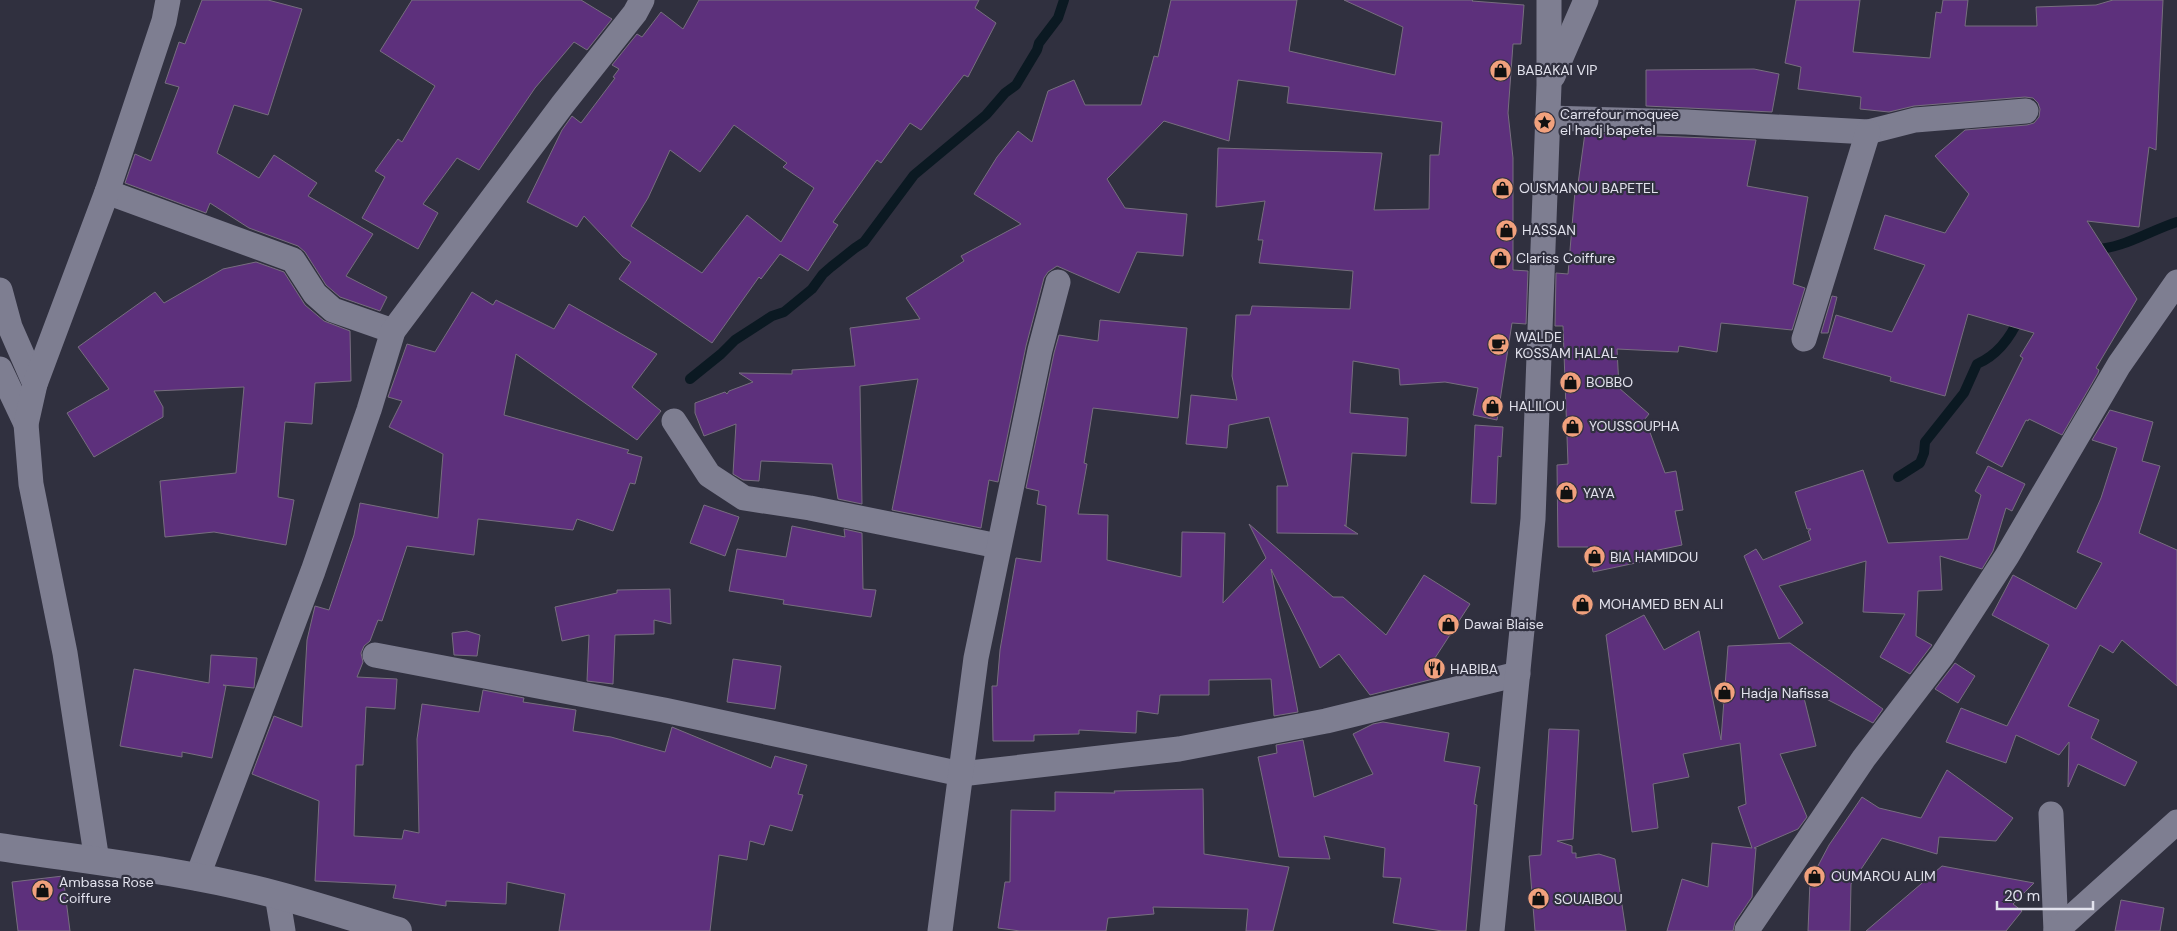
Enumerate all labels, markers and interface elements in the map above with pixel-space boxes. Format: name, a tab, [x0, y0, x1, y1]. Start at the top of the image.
shop icon: BABAKAI VIP	[1489, 58, 1513, 82]
place label: BABAKAI VIP	[1517, 61, 1597, 79]
place label: Carrefour moquee el hadj bapetel	[1560, 105, 1679, 139]
place icon: Carrefour moquee el hadj bapetel	[1532, 110, 1556, 134]
shop icon: OUSMANOU BAPETEL	[1491, 176, 1515, 200]
place label: OUSMANOU BAPETEL	[1519, 179, 1658, 197]
shop icon: HASSAN	[1494, 218, 1518, 242]
place label: HASSAN	[1522, 221, 1576, 239]
shop icon: Clariss Coiffure	[1488, 246, 1512, 270]
place label: Clariss Coiffure	[1516, 249, 1615, 267]
place label: WALDE KOSSAM HALAL	[1515, 328, 1617, 362]
cafe icon: WALDE KOSSAM HALAL	[1487, 333, 1511, 357]
shop icon: BOBBO	[1558, 370, 1582, 394]
place label: BOBBO	[1586, 373, 1633, 391]
shop icon: HALILOU	[1481, 394, 1505, 418]
place label: HALILOU	[1509, 397, 1565, 415]
shop icon: YOUSSOUPHA	[1561, 414, 1585, 438]
place label: YOUSSOUPHA	[1589, 417, 1680, 435]
shop icon: YAYA	[1555, 481, 1579, 505]
place label: YAYA	[1583, 484, 1615, 502]
shop icon: BIA HAMIDOU	[1582, 545, 1606, 569]
place label: BIA HAMIDOU	[1610, 548, 1698, 566]
shop icon: MOHAMED BEN ALI	[1571, 592, 1595, 616]
place label: MOHAMED BEN ALI	[1599, 595, 1723, 613]
shop icon: Dawai Blaise	[1436, 612, 1460, 636]
place label: Dawai Blaise	[1464, 615, 1544, 633]
restaurant icon: HABIBA	[1422, 657, 1446, 681]
place label: HABIBA	[1450, 660, 1498, 678]
shop icon: Hadja Nafissa	[1713, 681, 1737, 705]
place label: Hadja Nafissa	[1741, 684, 1829, 702]
shop icon: OUMAROU ALIM	[1803, 864, 1827, 888]
place label: OUMAROU ALIM	[1831, 867, 1936, 885]
place label: Ambassa Rose Coiffure	[59, 873, 154, 907]
shop icon: Ambassa Rose Coiffure	[31, 878, 55, 902]
scale bar	[1997, 878, 2093, 910]
text: 20 m	[2004, 886, 2040, 906]
shop icon: SOUAIBOU	[1526, 887, 1550, 911]
place label: SOUAIBOU	[1554, 890, 1623, 908]

